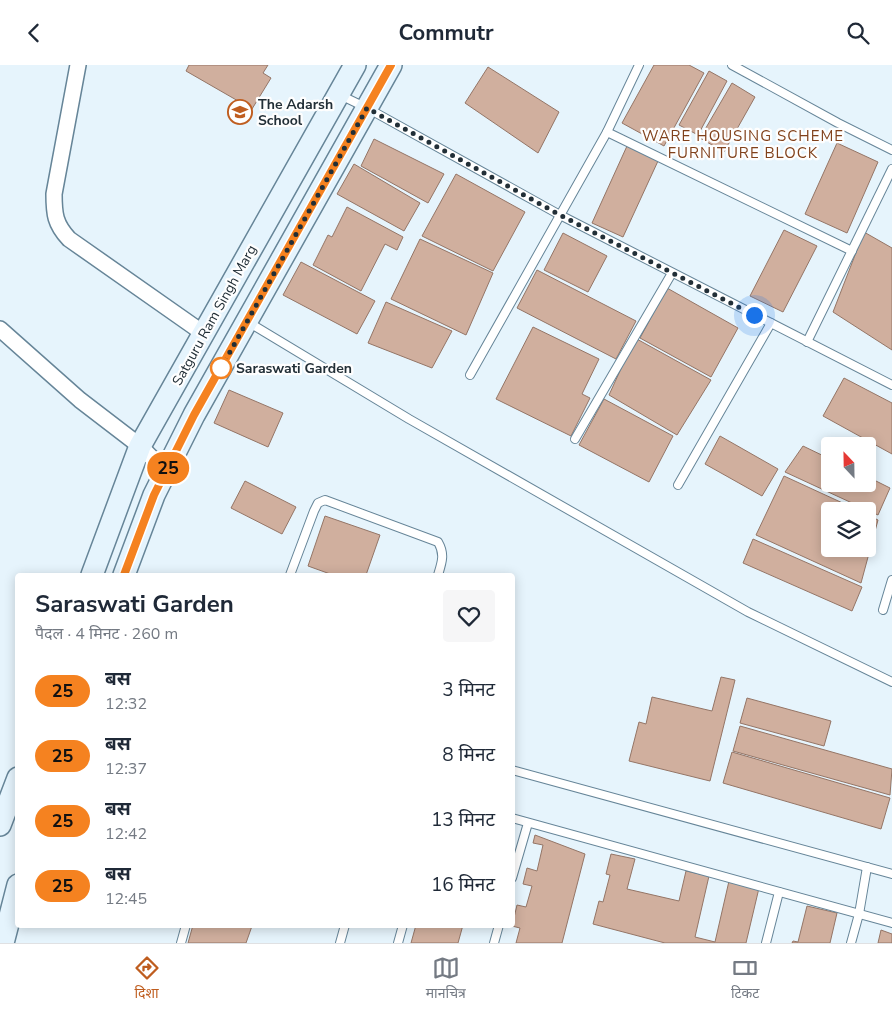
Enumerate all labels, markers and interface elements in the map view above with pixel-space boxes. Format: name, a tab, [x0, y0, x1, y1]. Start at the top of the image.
text: Commutr	[398, 18, 494, 48]
icon: back	[20, 19, 48, 47]
icon: search	[844, 19, 872, 47]
place label: The Adarsh School	[258, 95, 333, 130]
school or university icon: The Adarsh School	[227, 99, 253, 125]
district label: WARE HOUSING SCHEME FURNITURE BLOCK	[642, 126, 844, 163]
street label: Satguru Ram Singh Marg	[168, 242, 261, 389]
your location	[742, 303, 767, 328]
marker: Saraswati Garden	[210, 357, 232, 379]
place label: Saraswati Garden	[236, 359, 352, 378]
north arrow	[821, 437, 876, 493]
map controls	[821, 437, 876, 557]
line badge: 25	[146, 452, 190, 484]
text: 25	[157, 456, 179, 480]
button: layers	[821, 502, 876, 557]
text: Saraswati Garden	[35, 588, 234, 620]
button: heart	[443, 590, 495, 642]
text: पैदल · 4 मिनट · 260 m	[35, 623, 178, 645]
text: बस	[105, 666, 131, 692]
text: 3 मिनट	[442, 677, 495, 703]
text: 25	[52, 679, 73, 703]
text: 12:32	[105, 693, 147, 715]
text: बस	[105, 731, 131, 757]
text: 8 मिनट	[442, 742, 495, 768]
text: 25	[52, 744, 73, 768]
text: 12:37	[105, 758, 147, 780]
text: बस	[105, 796, 131, 822]
text: 13 मिनट	[431, 807, 495, 833]
text: 25	[52, 809, 73, 833]
text: 12:42	[105, 823, 147, 845]
text: बस	[105, 861, 131, 887]
text: 16 मिनट	[431, 872, 495, 898]
text: 25	[52, 874, 73, 898]
text: 12:45	[105, 888, 147, 910]
tab: दिशा	[133, 954, 161, 1004]
tab: मानचित्र	[426, 954, 466, 1004]
tab: टिकट	[731, 954, 759, 1004]

